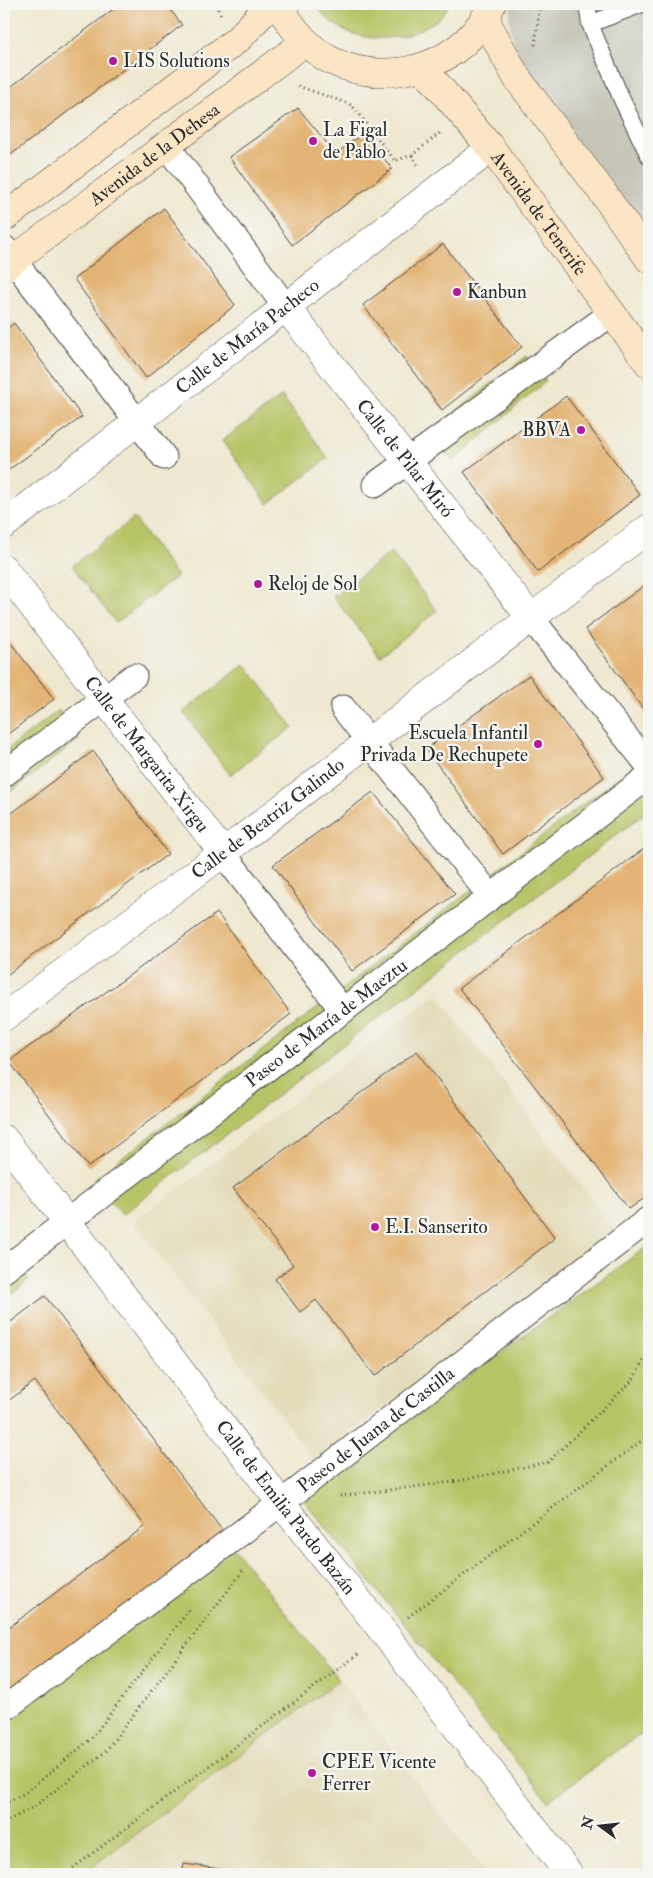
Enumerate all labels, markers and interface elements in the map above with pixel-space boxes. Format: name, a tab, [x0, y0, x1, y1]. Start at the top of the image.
place label: LIS Solutions	[123, 49, 230, 73]
marker: LIS Solutions	[107, 55, 119, 67]
street label: Avenida de la Dehesa	[84, 98, 225, 212]
place label: La Figal de Pablo	[323, 118, 388, 164]
marker: La Figal de Pablo	[307, 135, 319, 147]
street label: Avenida de Tenerife	[485, 146, 592, 280]
street label: Calle de María Pacheco	[171, 273, 324, 400]
place label: Kanbun	[467, 280, 527, 304]
marker: Kanbun	[451, 286, 463, 298]
street label: Calle de Pilar Miró	[351, 394, 459, 522]
place label: BBVA	[522, 418, 571, 442]
marker: BBVA	[575, 424, 587, 436]
place label: Reloj de Sol	[268, 572, 358, 596]
marker: Reloj de Sol	[252, 578, 264, 590]
street label: Calle de Margarita Xirgu	[79, 671, 215, 837]
place label: Escuela Infantil Privada De Rechupete	[360, 721, 528, 768]
marker: Escuela Infantil Privada De Rechupete	[532, 738, 544, 750]
street label: Calle de Beatriz Galindo	[186, 753, 349, 885]
street label: Paseo de María de Maeztu	[240, 953, 412, 1093]
place label: E.I. Sanserito	[385, 1215, 488, 1239]
marker: E.I. Sanserito	[369, 1221, 381, 1233]
street label: Paseo de Juana de Castilla	[292, 1361, 459, 1498]
street label: Calle de Emilia Pardo Bazán	[210, 1415, 361, 1600]
place label: CPEE Vicente Ferrer	[322, 1750, 436, 1796]
marker: CPEE Vicente Ferrer	[306, 1767, 318, 1779]
north arrow	[576, 1800, 626, 1850]
text: N	[578, 1814, 598, 1832]

